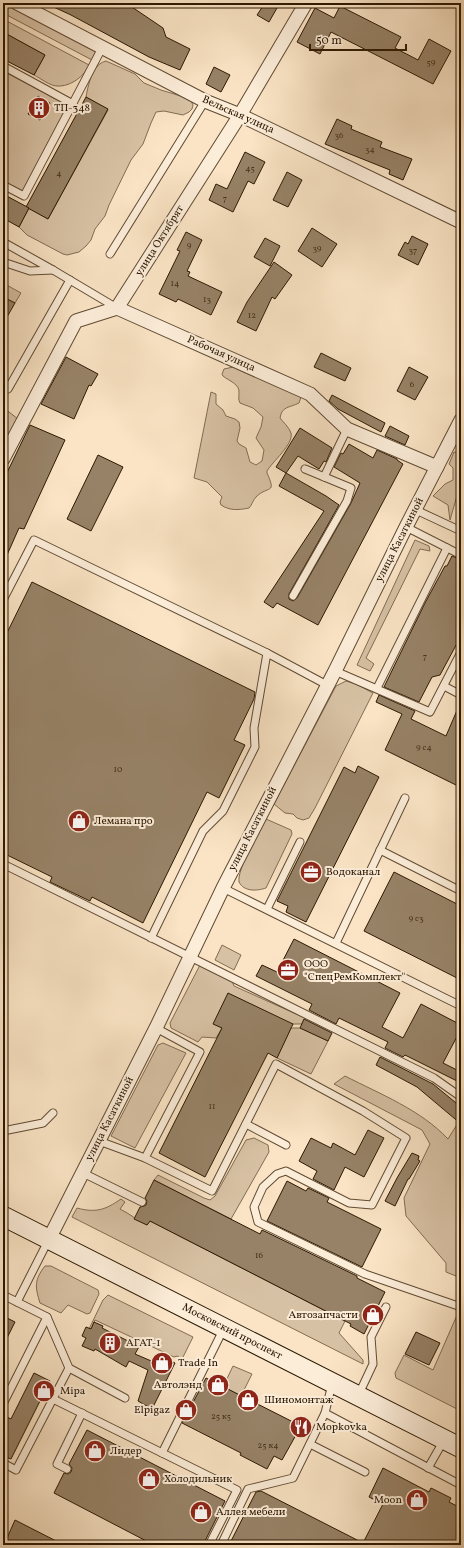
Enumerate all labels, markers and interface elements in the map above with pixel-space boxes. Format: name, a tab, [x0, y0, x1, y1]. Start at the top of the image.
scale bar	[310, 26, 406, 52]
text: 50 m	[316, 33, 342, 49]
house number: 59	[427, 56, 436, 69]
street label: Вельская улица	[199, 92, 277, 138]
building icon: ТП-348	[26, 95, 52, 121]
place label: ТП-348	[54, 101, 91, 116]
house number: 36	[334, 129, 344, 142]
house number: 34	[365, 143, 375, 156]
house number: 45	[245, 162, 255, 175]
house number: 4	[56, 167, 62, 180]
house number: 7	[223, 192, 227, 205]
street label: улица Октябрят	[132, 202, 188, 279]
house number: 9	[187, 239, 192, 252]
house number: 39	[312, 242, 322, 255]
house number: 37	[409, 244, 417, 257]
house number: 14	[171, 277, 179, 290]
house number: 13	[203, 293, 211, 306]
house number: 12	[248, 309, 256, 322]
street label: Рабочая улица	[185, 332, 258, 376]
house number: 6	[410, 378, 415, 391]
street label: улица Касаткиной	[372, 495, 428, 585]
house number: 7	[423, 650, 427, 663]
house number: 9 с4	[416, 741, 432, 754]
house number: 10	[114, 763, 123, 776]
street label: улица Касаткиной	[225, 784, 281, 874]
shop icon: Лемана про	[66, 808, 92, 834]
place label: Лемана про	[94, 814, 153, 829]
office icon: Водоканал	[298, 859, 324, 885]
place label: Водоканал	[326, 865, 380, 880]
house number: 9 с3	[408, 912, 424, 925]
office icon: ООО "СпецРемКомплект"	[275, 957, 301, 983]
place label: ООО "СпецРемКомплект"	[304, 957, 406, 985]
street label: улица Касаткиной	[82, 1074, 138, 1164]
house number: 11	[209, 1100, 215, 1113]
house number: 16	[255, 1249, 263, 1262]
street label: Московский проспект	[179, 1300, 285, 1364]
shop icon: Автозапчасти	[360, 1302, 386, 1328]
place label: Автозапчасти	[288, 1308, 358, 1323]
building icon: АГАТ-1	[97, 1330, 123, 1356]
place label: АГАТ-1	[126, 1336, 161, 1351]
shop icon: Trade In	[149, 1350, 175, 1376]
place label: Trade In	[178, 1356, 219, 1371]
shop icon: Автолэнд	[205, 1372, 231, 1398]
shop icon: Mipa	[31, 1378, 57, 1404]
place label: Автолэнд	[154, 1378, 203, 1393]
place label: Mipa	[60, 1384, 86, 1399]
shop icon: Шиномонтаж	[235, 1387, 261, 1413]
place label: Шиномонтаж	[264, 1393, 334, 1408]
shop icon: Elpigaz	[173, 1397, 199, 1423]
place label: Elpigaz	[134, 1403, 170, 1418]
house number: 25 к5	[211, 1410, 231, 1423]
restaurant icon: Mopkovka	[288, 1414, 314, 1440]
place label: Mopkovka	[316, 1420, 367, 1435]
shop icon: Лидер	[82, 1438, 108, 1464]
house number: 25 к4	[257, 1439, 279, 1452]
place label: Лидер	[110, 1444, 142, 1459]
shop icon: Холодильник	[136, 1466, 162, 1492]
place label: Холодильник	[164, 1472, 232, 1487]
shop icon: Moon	[404, 1487, 430, 1513]
place label: Moon	[374, 1493, 402, 1508]
shop icon: Аллея мебели	[188, 1499, 214, 1525]
place label: Аллея мебели	[216, 1505, 286, 1520]

